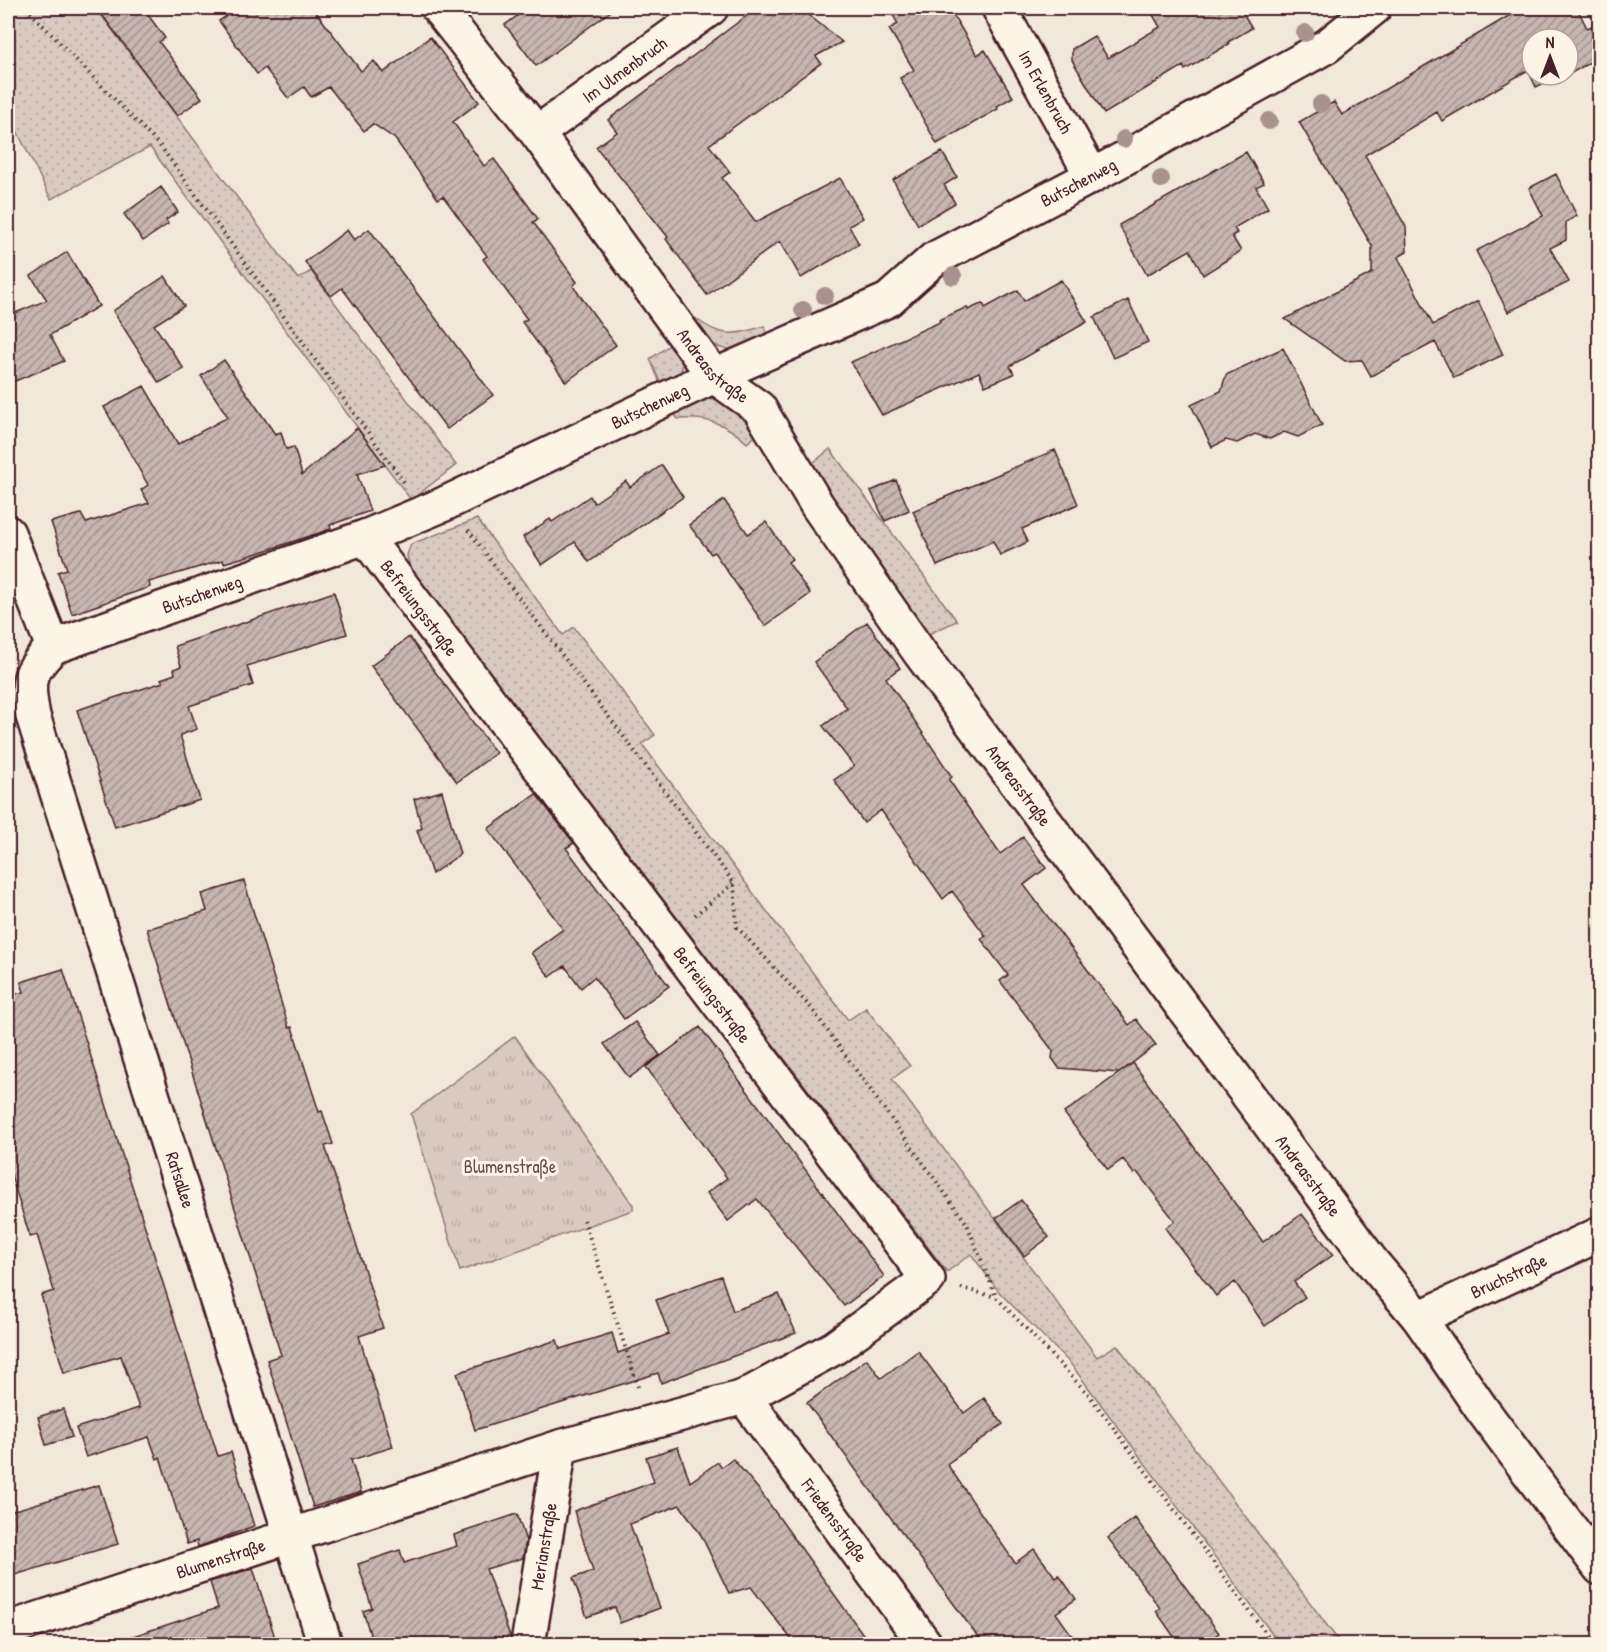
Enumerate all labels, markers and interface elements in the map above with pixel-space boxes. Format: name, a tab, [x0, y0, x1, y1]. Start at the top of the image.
north arrow	[1520, 27, 1580, 87]
street label: Im Ulmenbruch	[577, 30, 672, 109]
text: N	[1546, 31, 1555, 53]
street label: Im Erlenbruch	[1013, 46, 1079, 138]
street label: Butschenweg	[1036, 152, 1121, 213]
street label: Andreasstraße	[671, 323, 754, 409]
street label: Butschenweg	[607, 377, 692, 435]
street label: Befreiungsstraße	[375, 554, 464, 661]
street label: Butschenweg	[159, 568, 245, 619]
street label: Andreasstraße	[980, 740, 1058, 831]
street label: Befreiungsstraße	[668, 941, 757, 1048]
street label: Andreasstraße	[1270, 1130, 1347, 1222]
street label: Ratsallee	[160, 1149, 201, 1211]
park label: Blumenstraße	[464, 1154, 556, 1179]
street label: Bruchstraße	[1466, 1247, 1551, 1304]
street label: Friedensstraße	[795, 1472, 874, 1567]
street label: Merianstraße	[524, 1501, 563, 1592]
street label: Blumenstraße	[173, 1532, 268, 1585]

